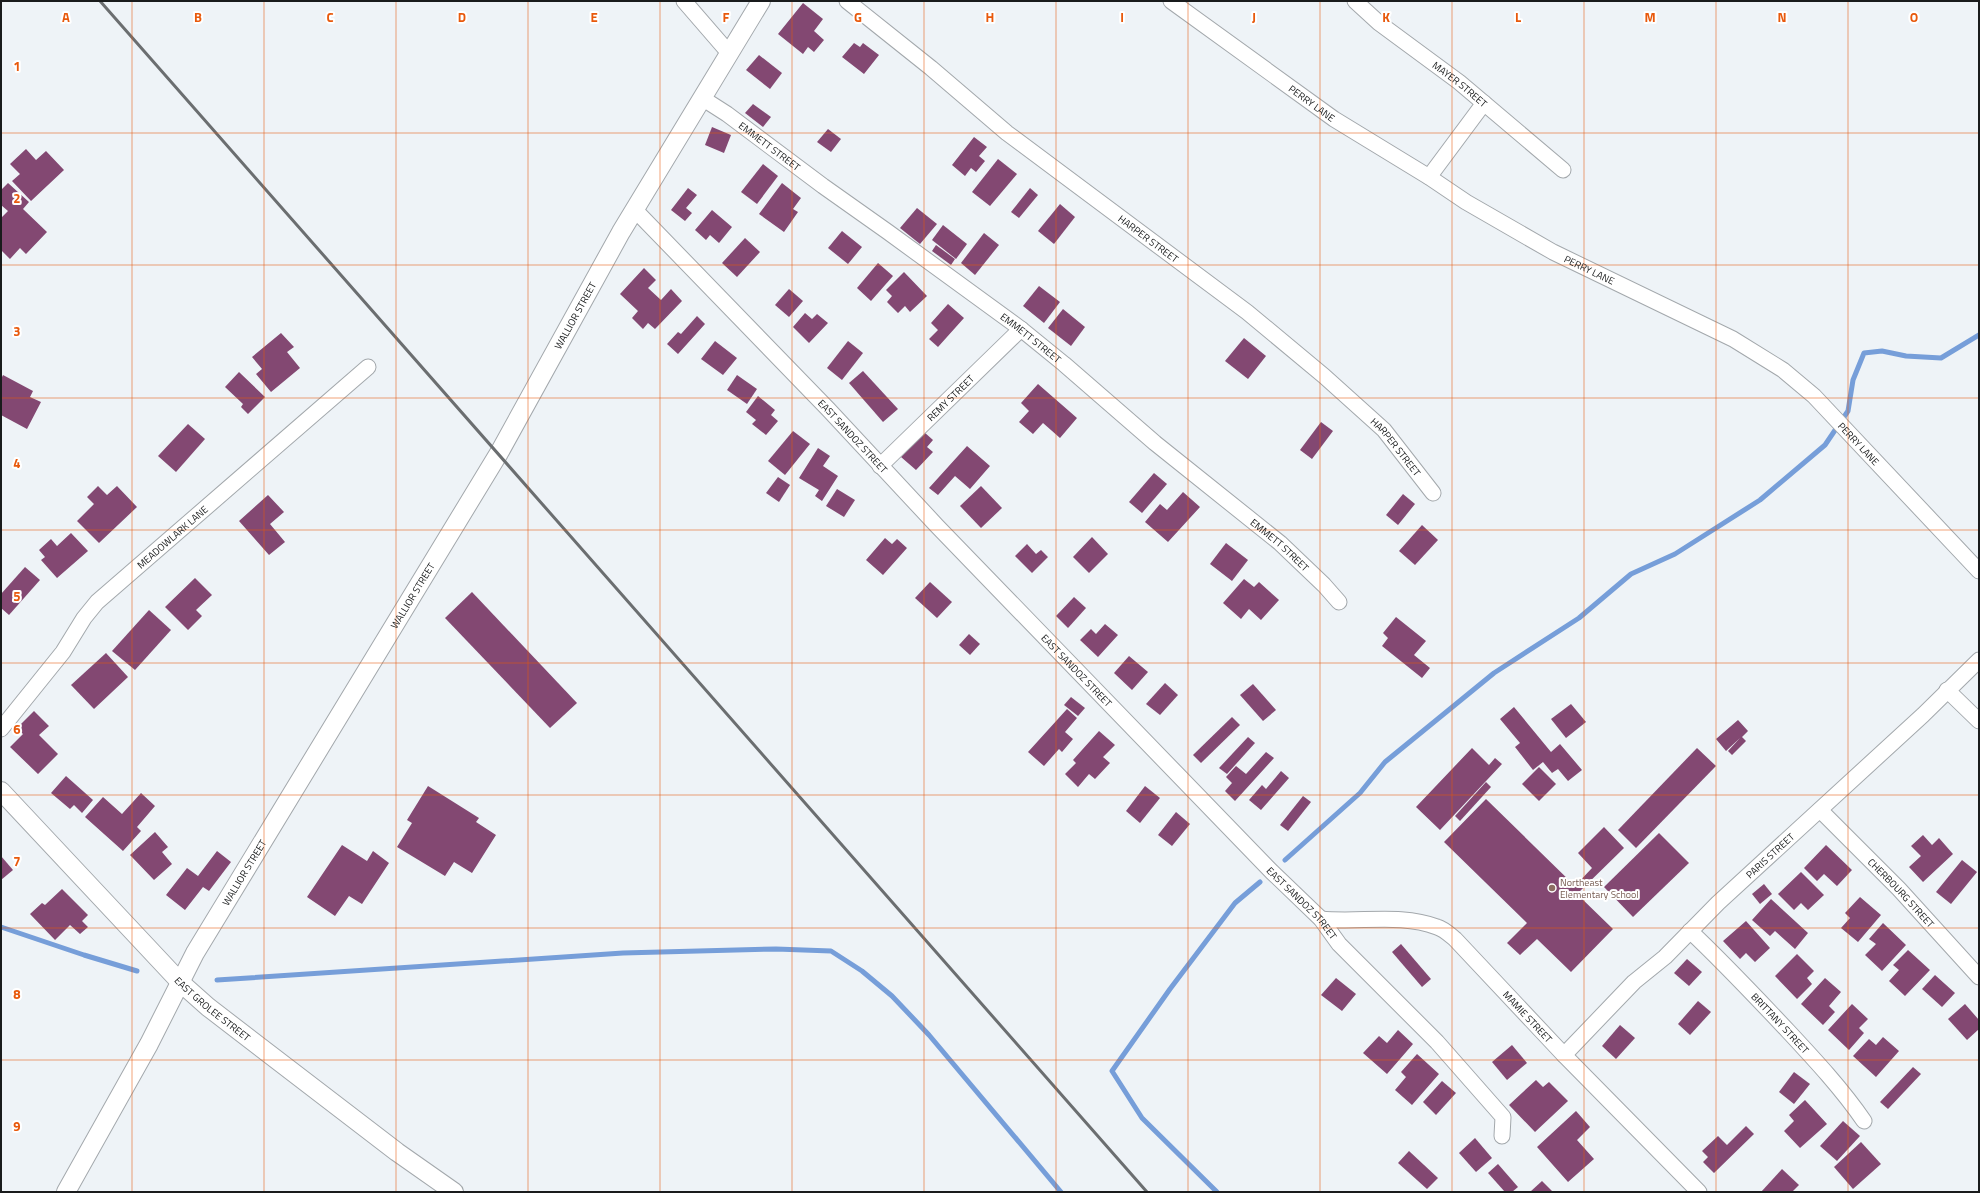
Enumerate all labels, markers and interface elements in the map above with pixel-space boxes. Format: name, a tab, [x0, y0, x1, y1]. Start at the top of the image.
text: A	[62, 7, 70, 27]
text: B	[194, 7, 202, 27]
text: C	[326, 7, 334, 27]
text: D	[458, 7, 466, 27]
text: E	[590, 7, 598, 27]
text: F	[723, 7, 730, 27]
text: G	[854, 7, 862, 27]
text: H	[986, 7, 994, 27]
text: I	[1120, 7, 1124, 27]
text: J	[1252, 7, 1256, 27]
text: K	[1382, 7, 1390, 27]
text: L	[1515, 7, 1521, 27]
text: M	[1644, 7, 1656, 27]
text: N	[1777, 7, 1787, 27]
text: O	[1910, 7, 1918, 27]
text: 1	[13, 56, 21, 76]
street label: MAYER STREET	[1429, 57, 1491, 111]
street label: PERRY LANE	[1286, 81, 1339, 125]
street label: EMMETT STREET	[736, 118, 804, 175]
text: 2	[13, 188, 21, 208]
street label: HARPER STREET	[1115, 211, 1182, 267]
street label: PERRY LANE	[1562, 251, 1618, 288]
street label: WALLIOR STREET	[550, 278, 600, 352]
street label: EMMETT STREET	[997, 309, 1065, 367]
text: 3	[13, 321, 21, 341]
street label: REMY STREET	[923, 371, 978, 424]
street label: EAST SANDOZ STREET	[815, 396, 892, 477]
street label: HARPER STREET	[1367, 414, 1425, 480]
street label: PERRY LANE	[1835, 419, 1883, 469]
text: 4	[13, 453, 21, 473]
street label: MEADOWLARK LANE	[133, 501, 211, 572]
street label: EMMETT STREET	[1247, 515, 1313, 575]
street label: WALLIOR STREET	[386, 559, 439, 631]
text: 5	[13, 586, 21, 606]
street label: EAST SANDOZ STREET	[1038, 631, 1116, 711]
text: 6	[13, 719, 21, 739]
street label: PARIS STREET	[1742, 829, 1798, 882]
street label: WALLIOR STREET	[218, 836, 270, 908]
text: 7	[13, 851, 21, 871]
street label: CHERBOURG STREET	[1865, 855, 1938, 931]
street label: EAST SANDOZ STREET	[1263, 863, 1341, 943]
place label: Northeast Elementary School	[1560, 875, 1639, 902]
marker: Northeast Elementary School	[1547, 883, 1557, 893]
street label: EAST GROLEE STREET	[171, 973, 254, 1045]
text: 8	[13, 984, 21, 1004]
street label: MAMIE STREET	[1500, 987, 1556, 1046]
street label: BRITTANY STREET	[1748, 989, 1813, 1057]
text: 9	[13, 1116, 21, 1136]

